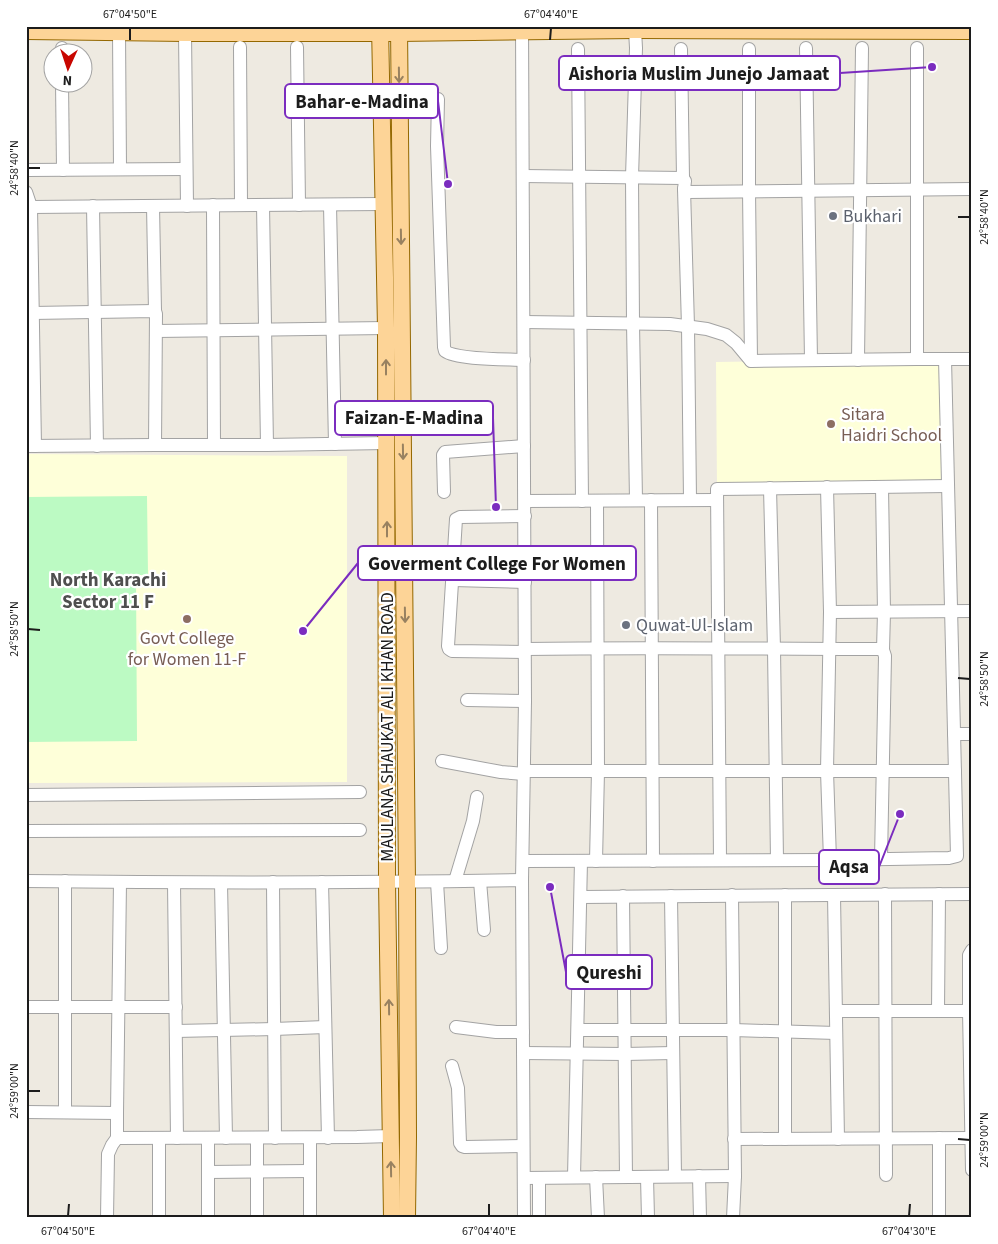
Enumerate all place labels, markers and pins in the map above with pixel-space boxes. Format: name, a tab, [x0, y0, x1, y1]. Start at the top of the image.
callout: Aishoria Muslim Junejo Jamaat	[559, 56, 840, 90]
callout: Bahar-e-Madina	[285, 84, 438, 118]
place label: Bukhari	[843, 204, 902, 229]
marker: Bukhari	[827, 210, 839, 222]
callout: Faizan-E-Madina	[335, 401, 493, 435]
place label: Sitara Haidri School	[841, 402, 942, 448]
marker: Sitara Haidri School	[825, 418, 837, 430]
callout: Goverment College For Women	[358, 546, 636, 580]
marker: Govt College for Women 11-F	[181, 613, 193, 625]
place label: Quwat-Ul-Islam	[636, 613, 753, 638]
marker: Quwat-Ul-Islam	[620, 619, 632, 631]
place label: Govt College for Women 11-F	[128, 626, 246, 672]
callout: Aqsa	[819, 850, 879, 884]
callout: Qureshi	[566, 955, 652, 989]

